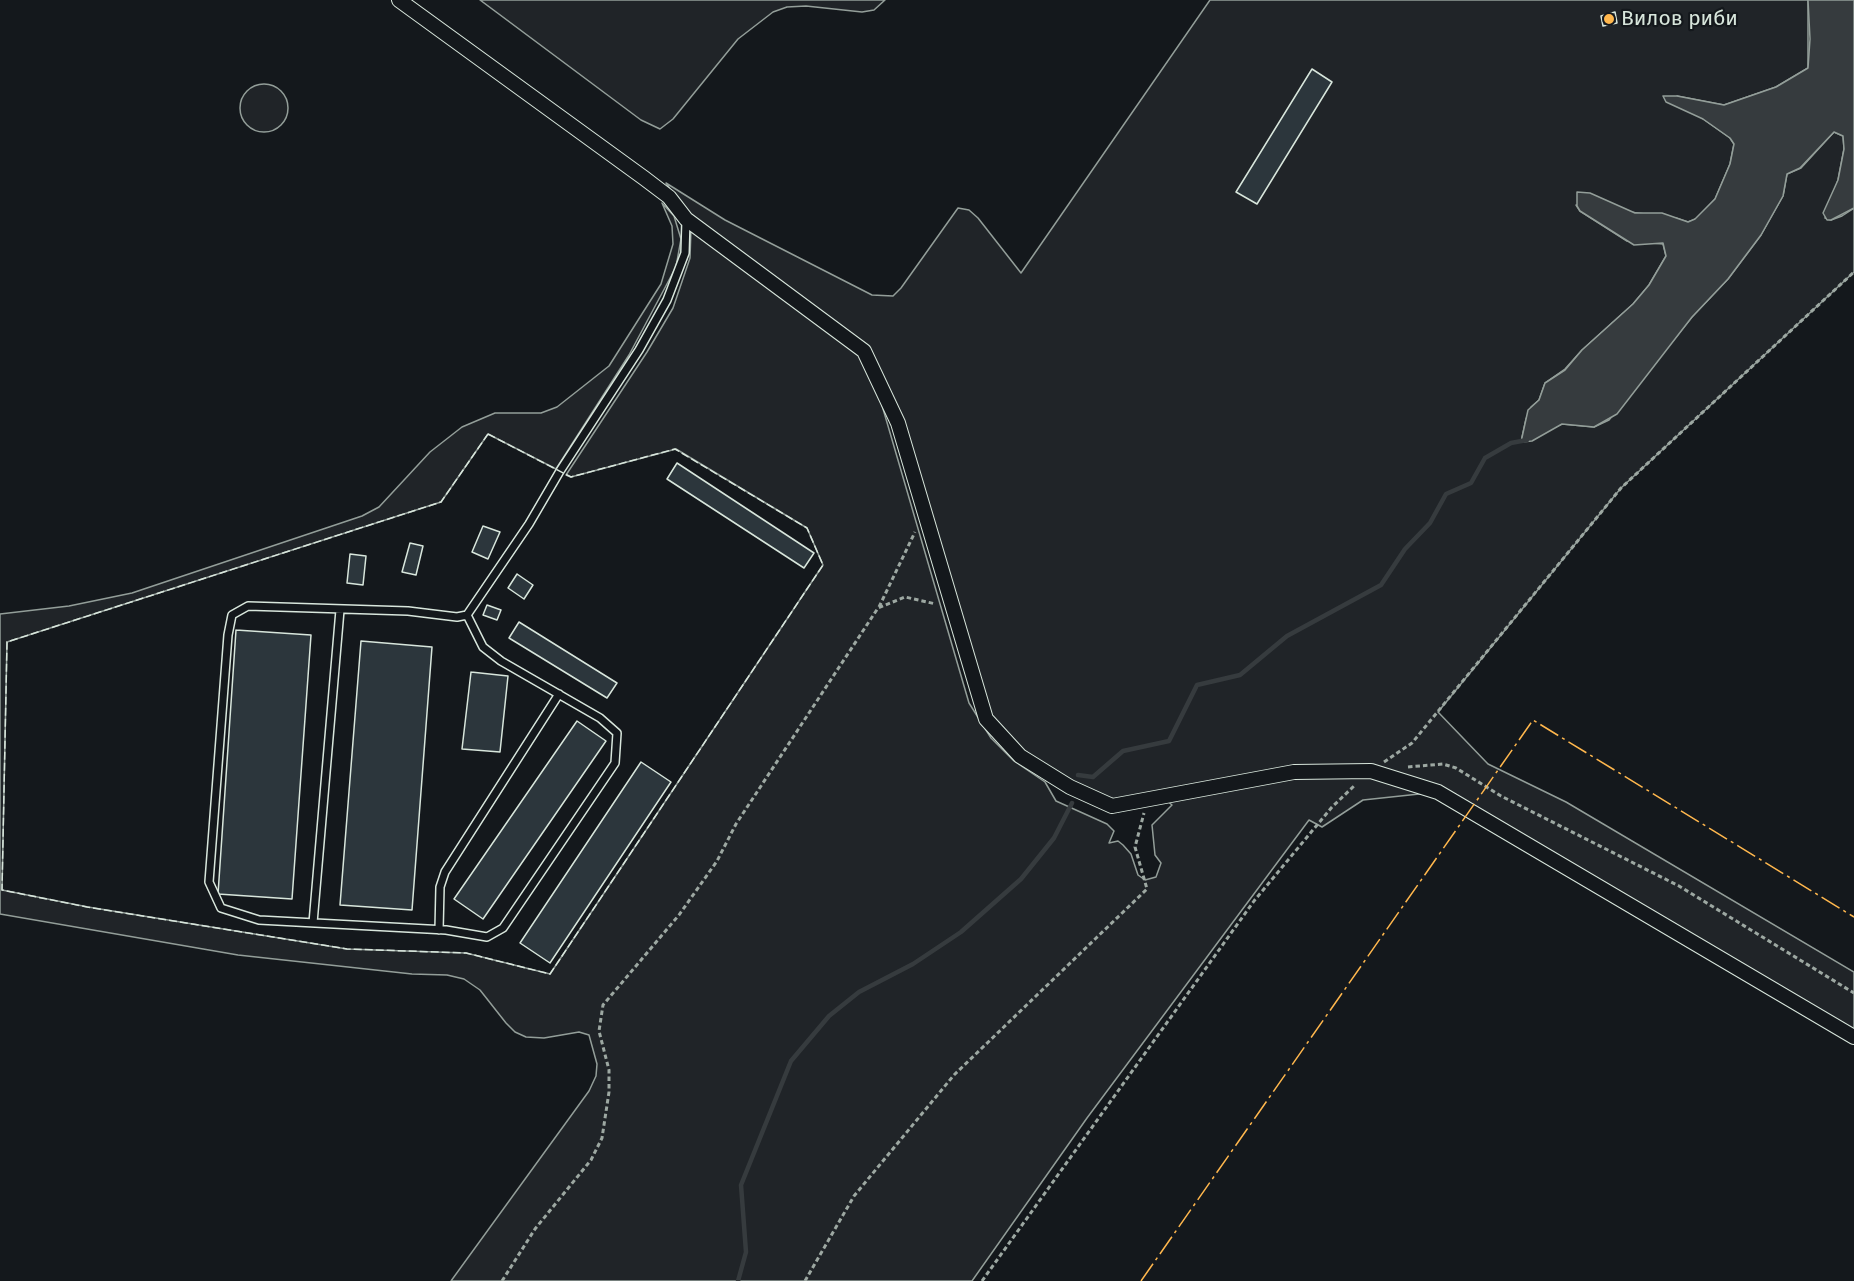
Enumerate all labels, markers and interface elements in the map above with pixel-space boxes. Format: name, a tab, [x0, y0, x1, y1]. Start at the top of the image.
place label: Вилов риби	[1621, 6, 1738, 32]
marker: Вилов риби	[1602, 12, 1616, 26]

